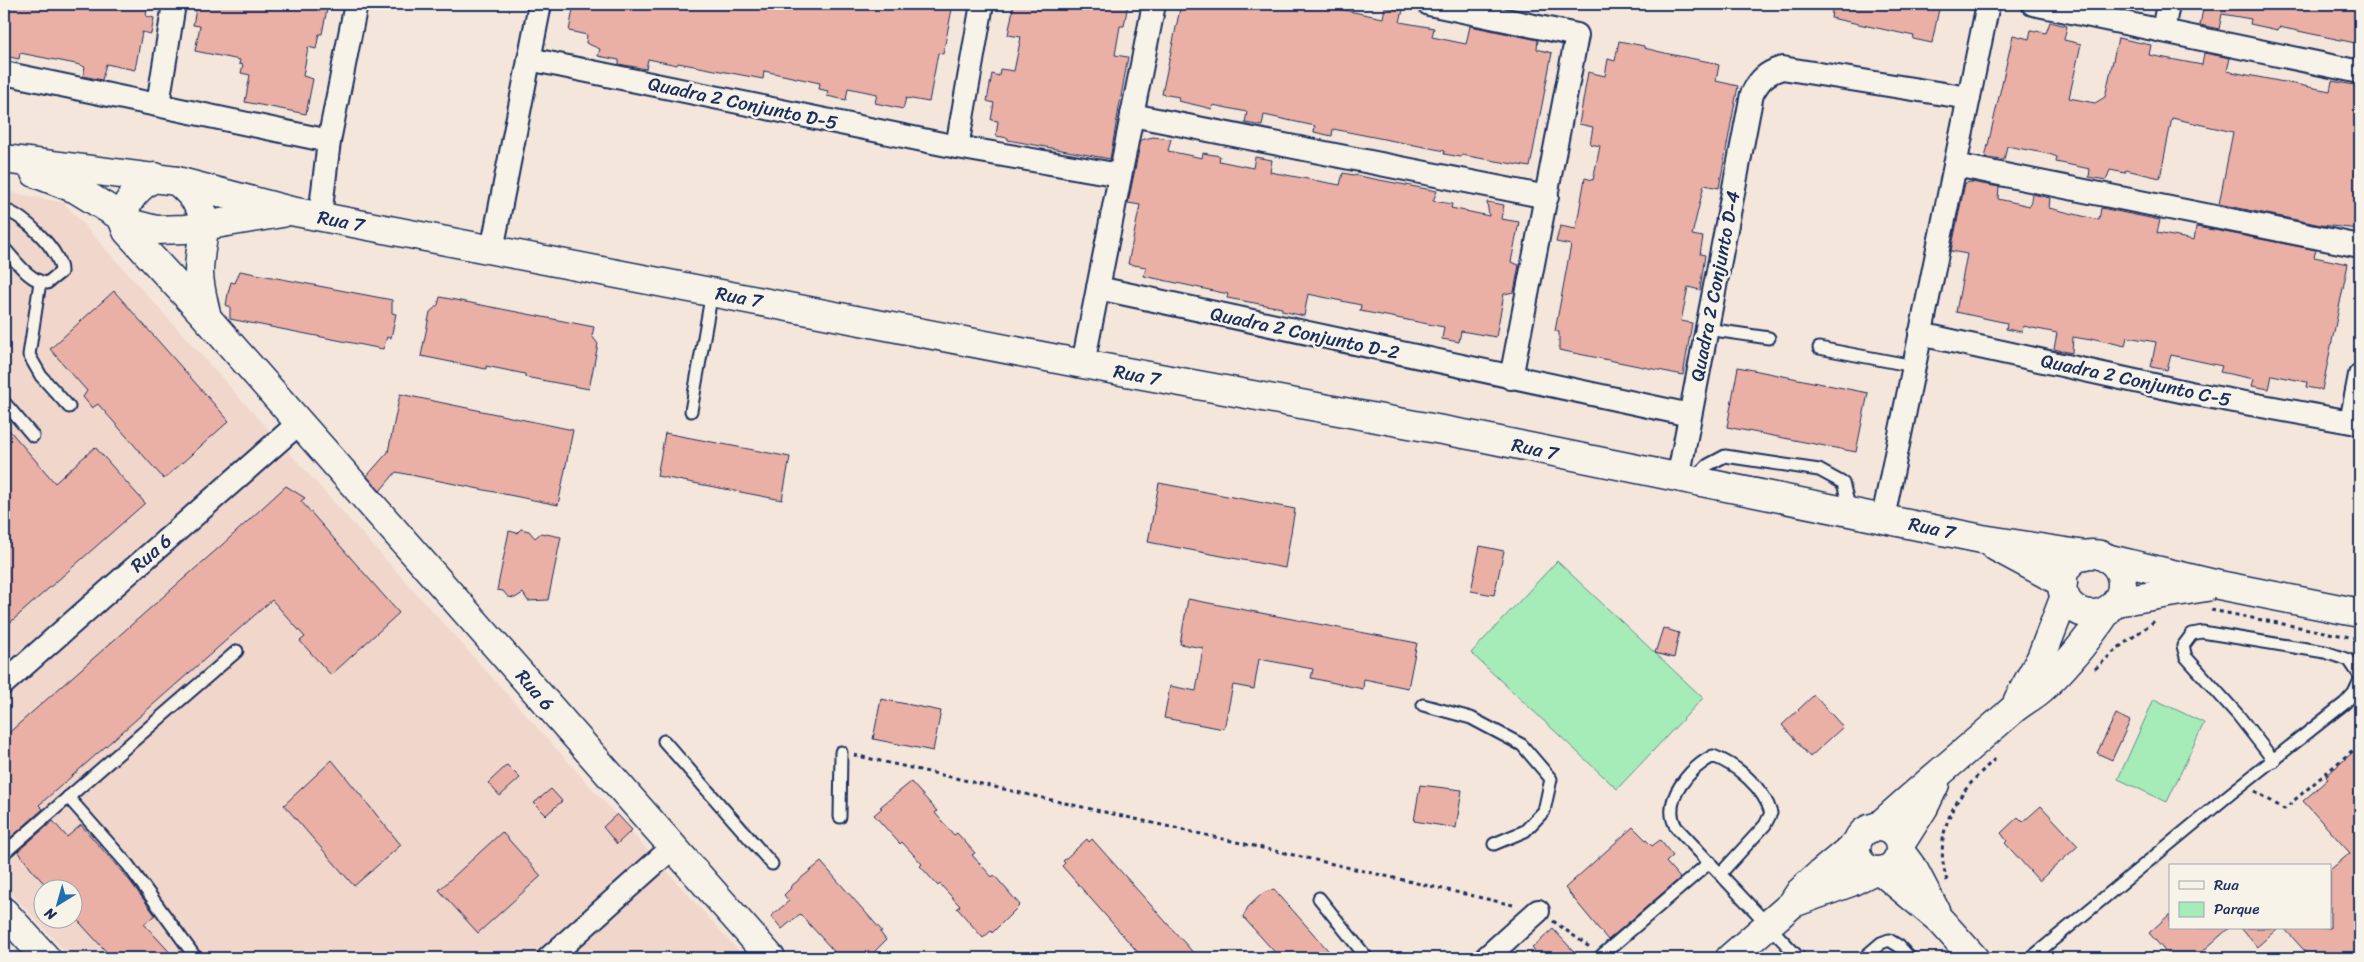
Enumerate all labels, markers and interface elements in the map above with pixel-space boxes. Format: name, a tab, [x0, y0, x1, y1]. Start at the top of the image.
street label: Quadra 2 Conjunto D-5	[645, 67, 841, 139]
street label: Quadra 2 Conjunto D-4	[1680, 188, 1750, 384]
street label: Rua 7	[315, 200, 368, 242]
street label: Rua 7	[713, 276, 766, 318]
street label: Quadra 2 Conjunto D-2	[1207, 297, 1403, 369]
street label: Quadra 2 Conjunto C-5	[2038, 344, 2234, 416]
street label: Rua 7	[1111, 354, 1164, 396]
street label: Rua 7	[1509, 428, 1563, 470]
street label: Rua 7	[1906, 507, 1960, 549]
street label: Rua 6	[122, 525, 180, 581]
street label: Rua 6	[507, 661, 563, 719]
legend	[2169, 864, 2332, 930]
text: Rua	[2214, 872, 2239, 898]
north arrow	[32, 880, 82, 930]
text: Parque	[2214, 896, 2259, 922]
text: N	[39, 901, 63, 927]

